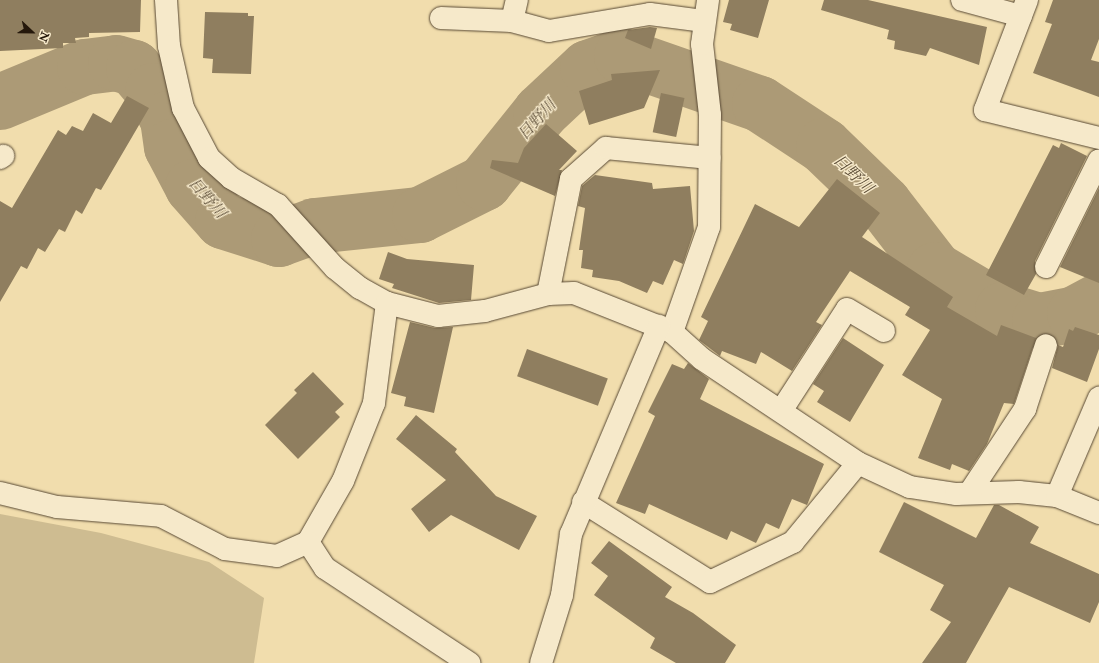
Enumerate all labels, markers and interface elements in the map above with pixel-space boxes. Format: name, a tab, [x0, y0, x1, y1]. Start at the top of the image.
north arrow	[12, 12, 52, 52]
text: N	[36, 30, 51, 44]
water label: 日野川	[514, 96, 560, 144]
water label: 日野川	[829, 150, 877, 198]
water label: 日野川	[184, 174, 230, 222]

